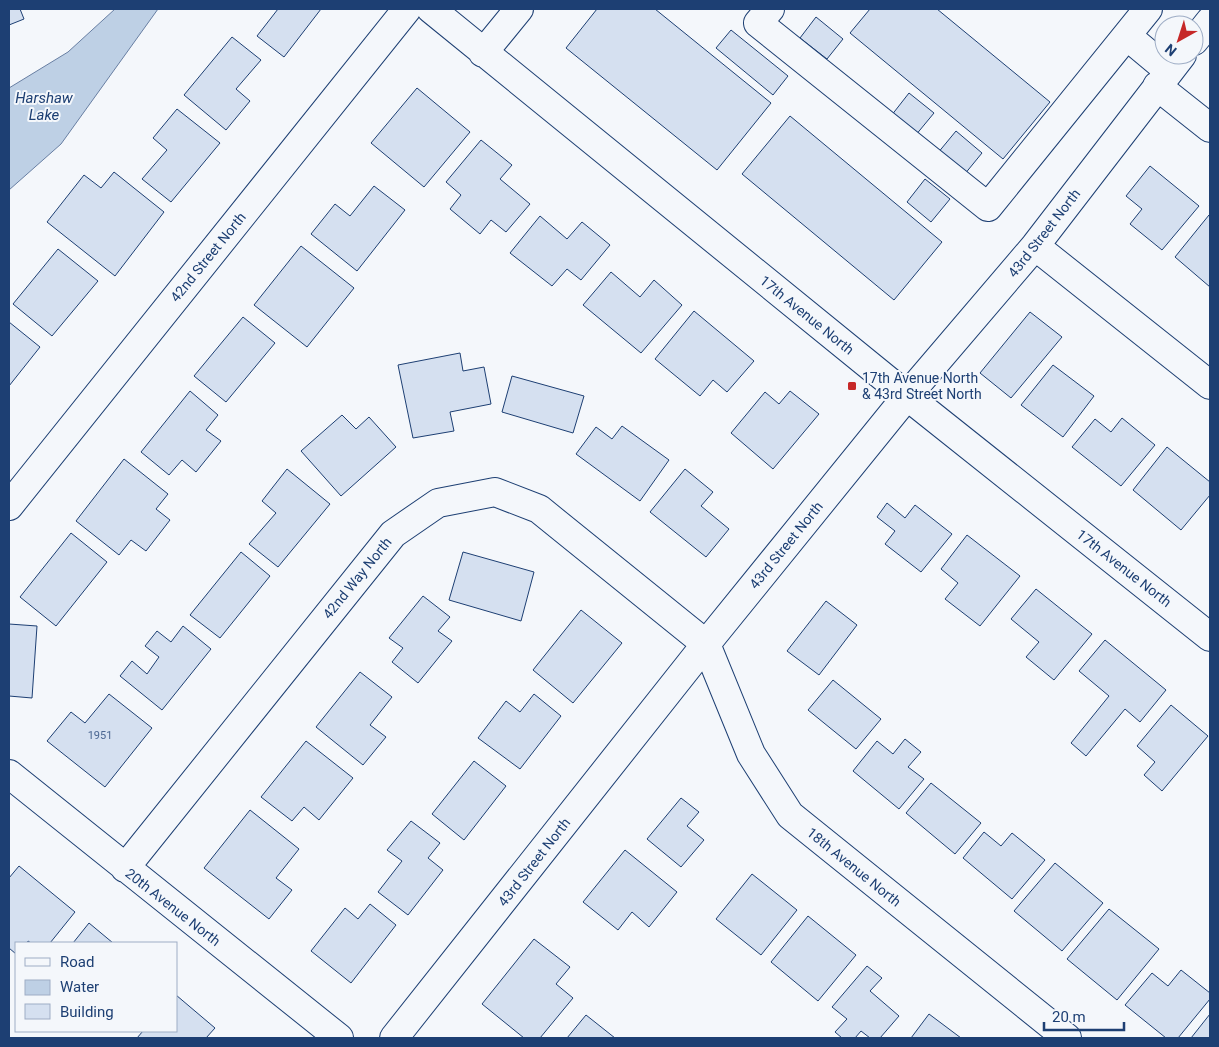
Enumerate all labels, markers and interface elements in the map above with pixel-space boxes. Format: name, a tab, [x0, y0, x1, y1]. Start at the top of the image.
north arrow	[1154, 15, 1204, 65]
text: N	[1162, 41, 1180, 59]
water label: Harshaw Lake	[15, 89, 74, 124]
street label: 43rd Street North	[1005, 186, 1083, 280]
street label: 42nd Street North	[167, 209, 249, 305]
street label: 17th Avenue North	[757, 272, 857, 358]
place label: 17th Avenue North & 43rd Street North	[862, 370, 982, 402]
marker: 17th Avenue North & 43rd Street North	[846, 380, 858, 392]
street label: 43rd Street North	[746, 498, 826, 592]
street label: 17th Avenue North	[1073, 526, 1175, 610]
street label: 42nd Way North	[319, 534, 395, 622]
house number: 1951	[88, 729, 112, 742]
street label: 43rd Street North	[495, 815, 573, 909]
street label: 18th Avenue North	[804, 824, 904, 910]
street label: 20th Avenue North	[122, 865, 224, 949]
legend	[15, 942, 178, 1032]
text: Road	[60, 953, 94, 971]
text: Water	[60, 978, 99, 996]
scale bar	[1044, 1000, 1124, 1032]
text: Building	[60, 1003, 114, 1021]
text: 20 m	[1052, 1008, 1086, 1026]

